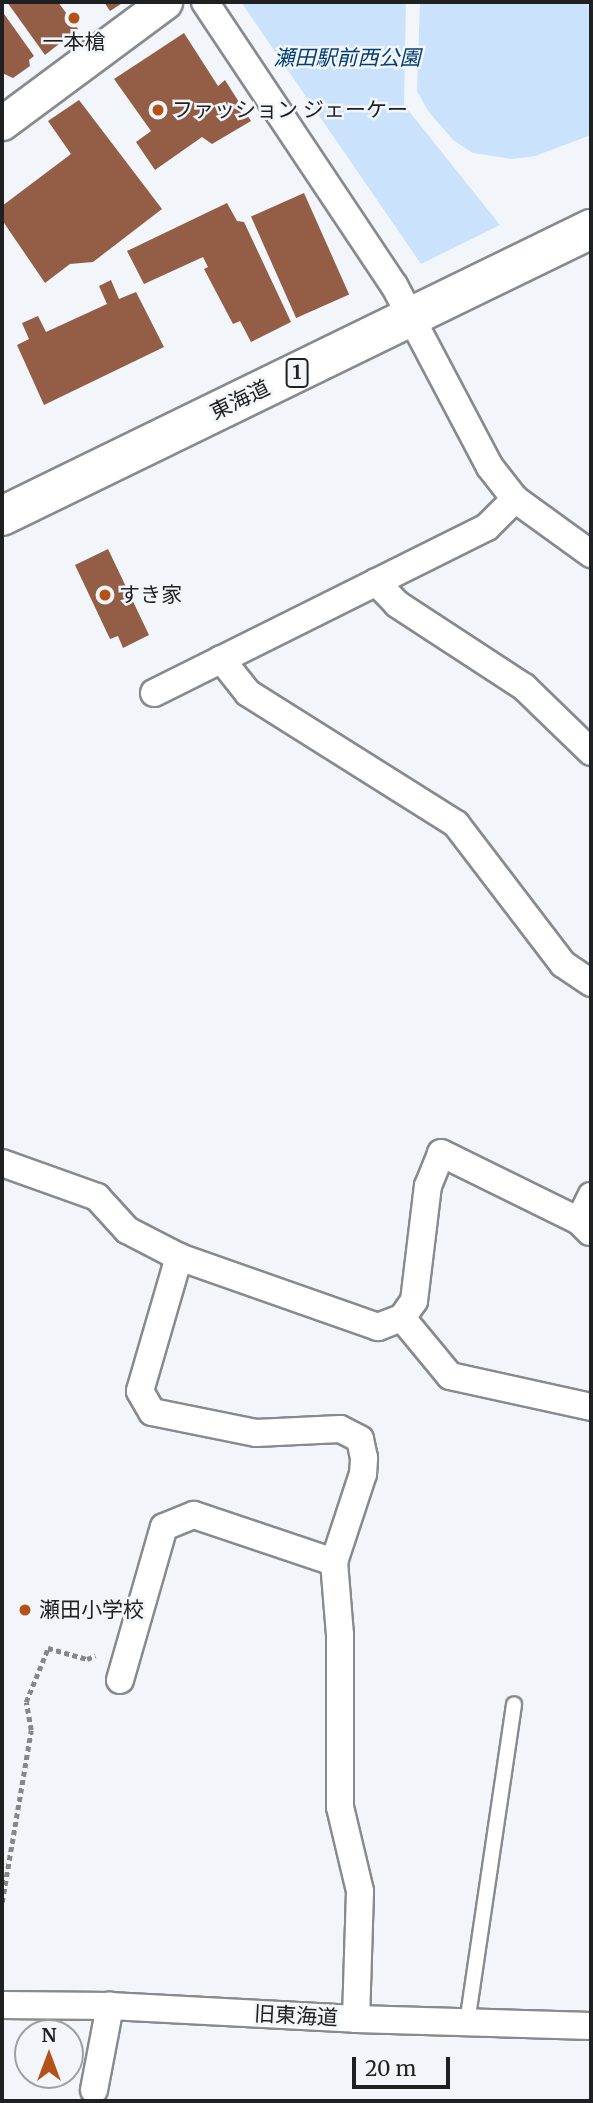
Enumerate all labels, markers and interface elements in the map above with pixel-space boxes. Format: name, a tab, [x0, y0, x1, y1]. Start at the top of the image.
marker: 一本槍	[66, 10, 82, 26]
place label: 一本槍	[43, 29, 105, 55]
park label: 瀬田駅前西公園	[274, 45, 420, 71]
place label: ファッション ジェーケー	[172, 97, 408, 123]
marker: ファッション ジェーケー	[150, 102, 166, 118]
road number: 1	[285, 358, 309, 388]
street label: 東海道	[206, 375, 274, 425]
place label: すき家	[119, 582, 182, 608]
marker: すき家	[97, 587, 113, 603]
place label: 瀬田小学校	[39, 1597, 144, 1623]
marker: 瀬田小学校	[17, 1602, 33, 1618]
street label: 旧東海道	[253, 2001, 339, 2031]
north arrow	[14, 2019, 84, 2089]
text: N	[41, 2023, 57, 2047]
scale bar	[355, 2044, 453, 2088]
text: 20 m	[365, 2055, 416, 2082]

